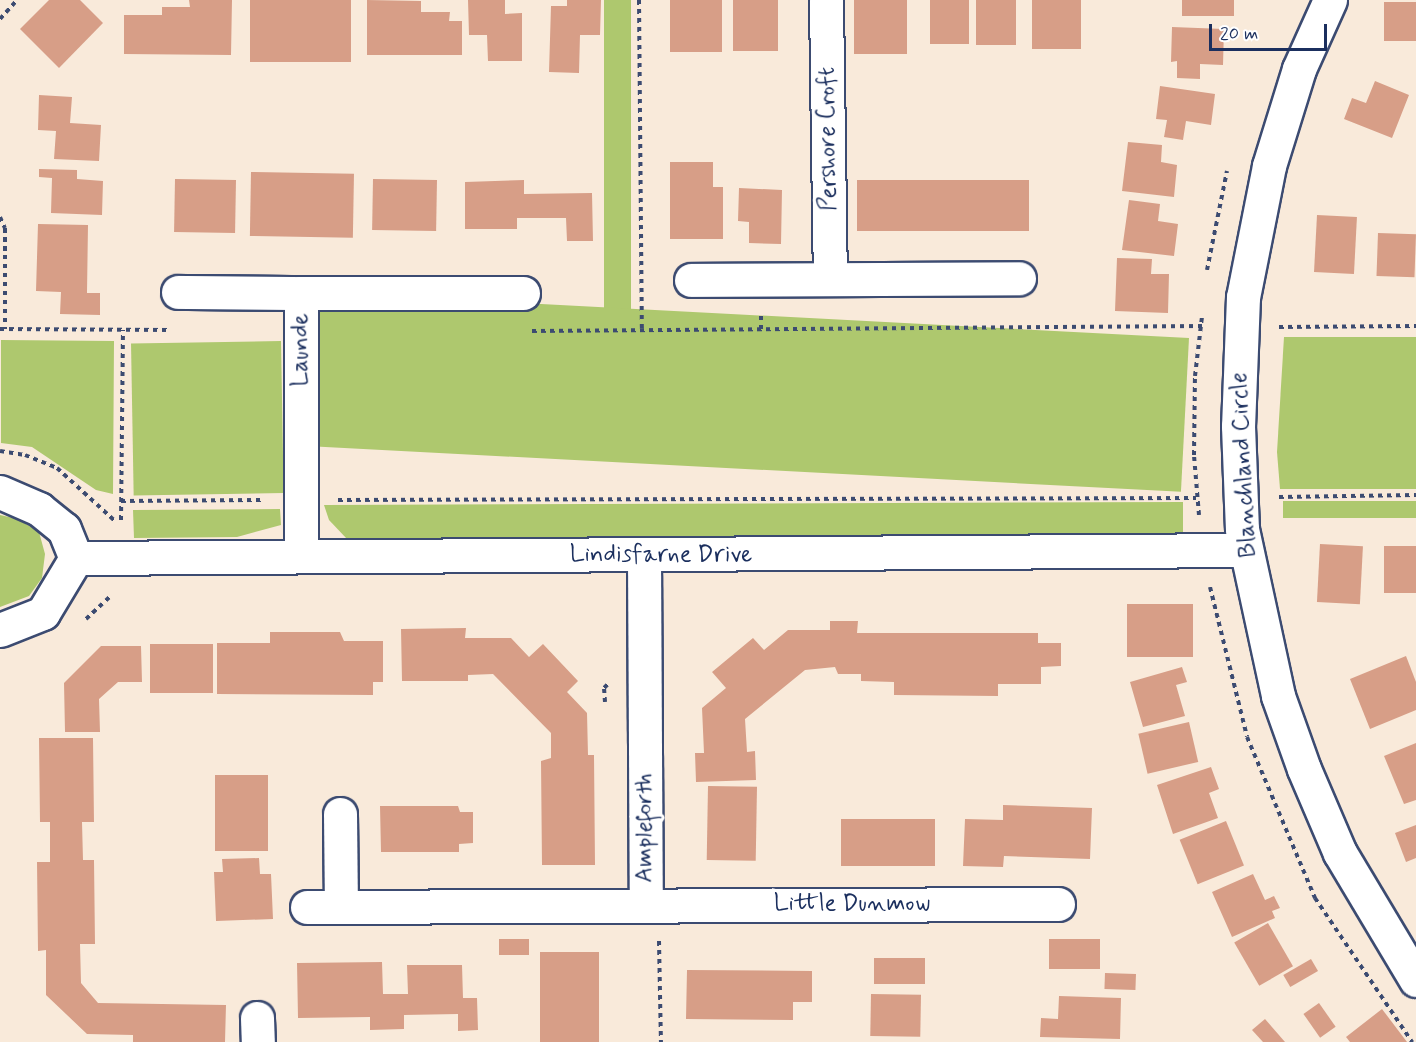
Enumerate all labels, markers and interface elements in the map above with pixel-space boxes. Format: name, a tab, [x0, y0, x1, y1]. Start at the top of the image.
scale bar	[1212, 12, 1330, 50]
text: 20 m	[1220, 22, 1258, 46]
street label: Pershore Croft	[812, 65, 844, 213]
street label: Launde	[287, 313, 315, 387]
street label: Blanchland Circle	[1225, 371, 1263, 559]
street label: Lindisfarne Drive	[570, 541, 752, 569]
street label: Ampleforth	[631, 773, 659, 883]
street label: Little Dunmow	[771, 890, 933, 918]

